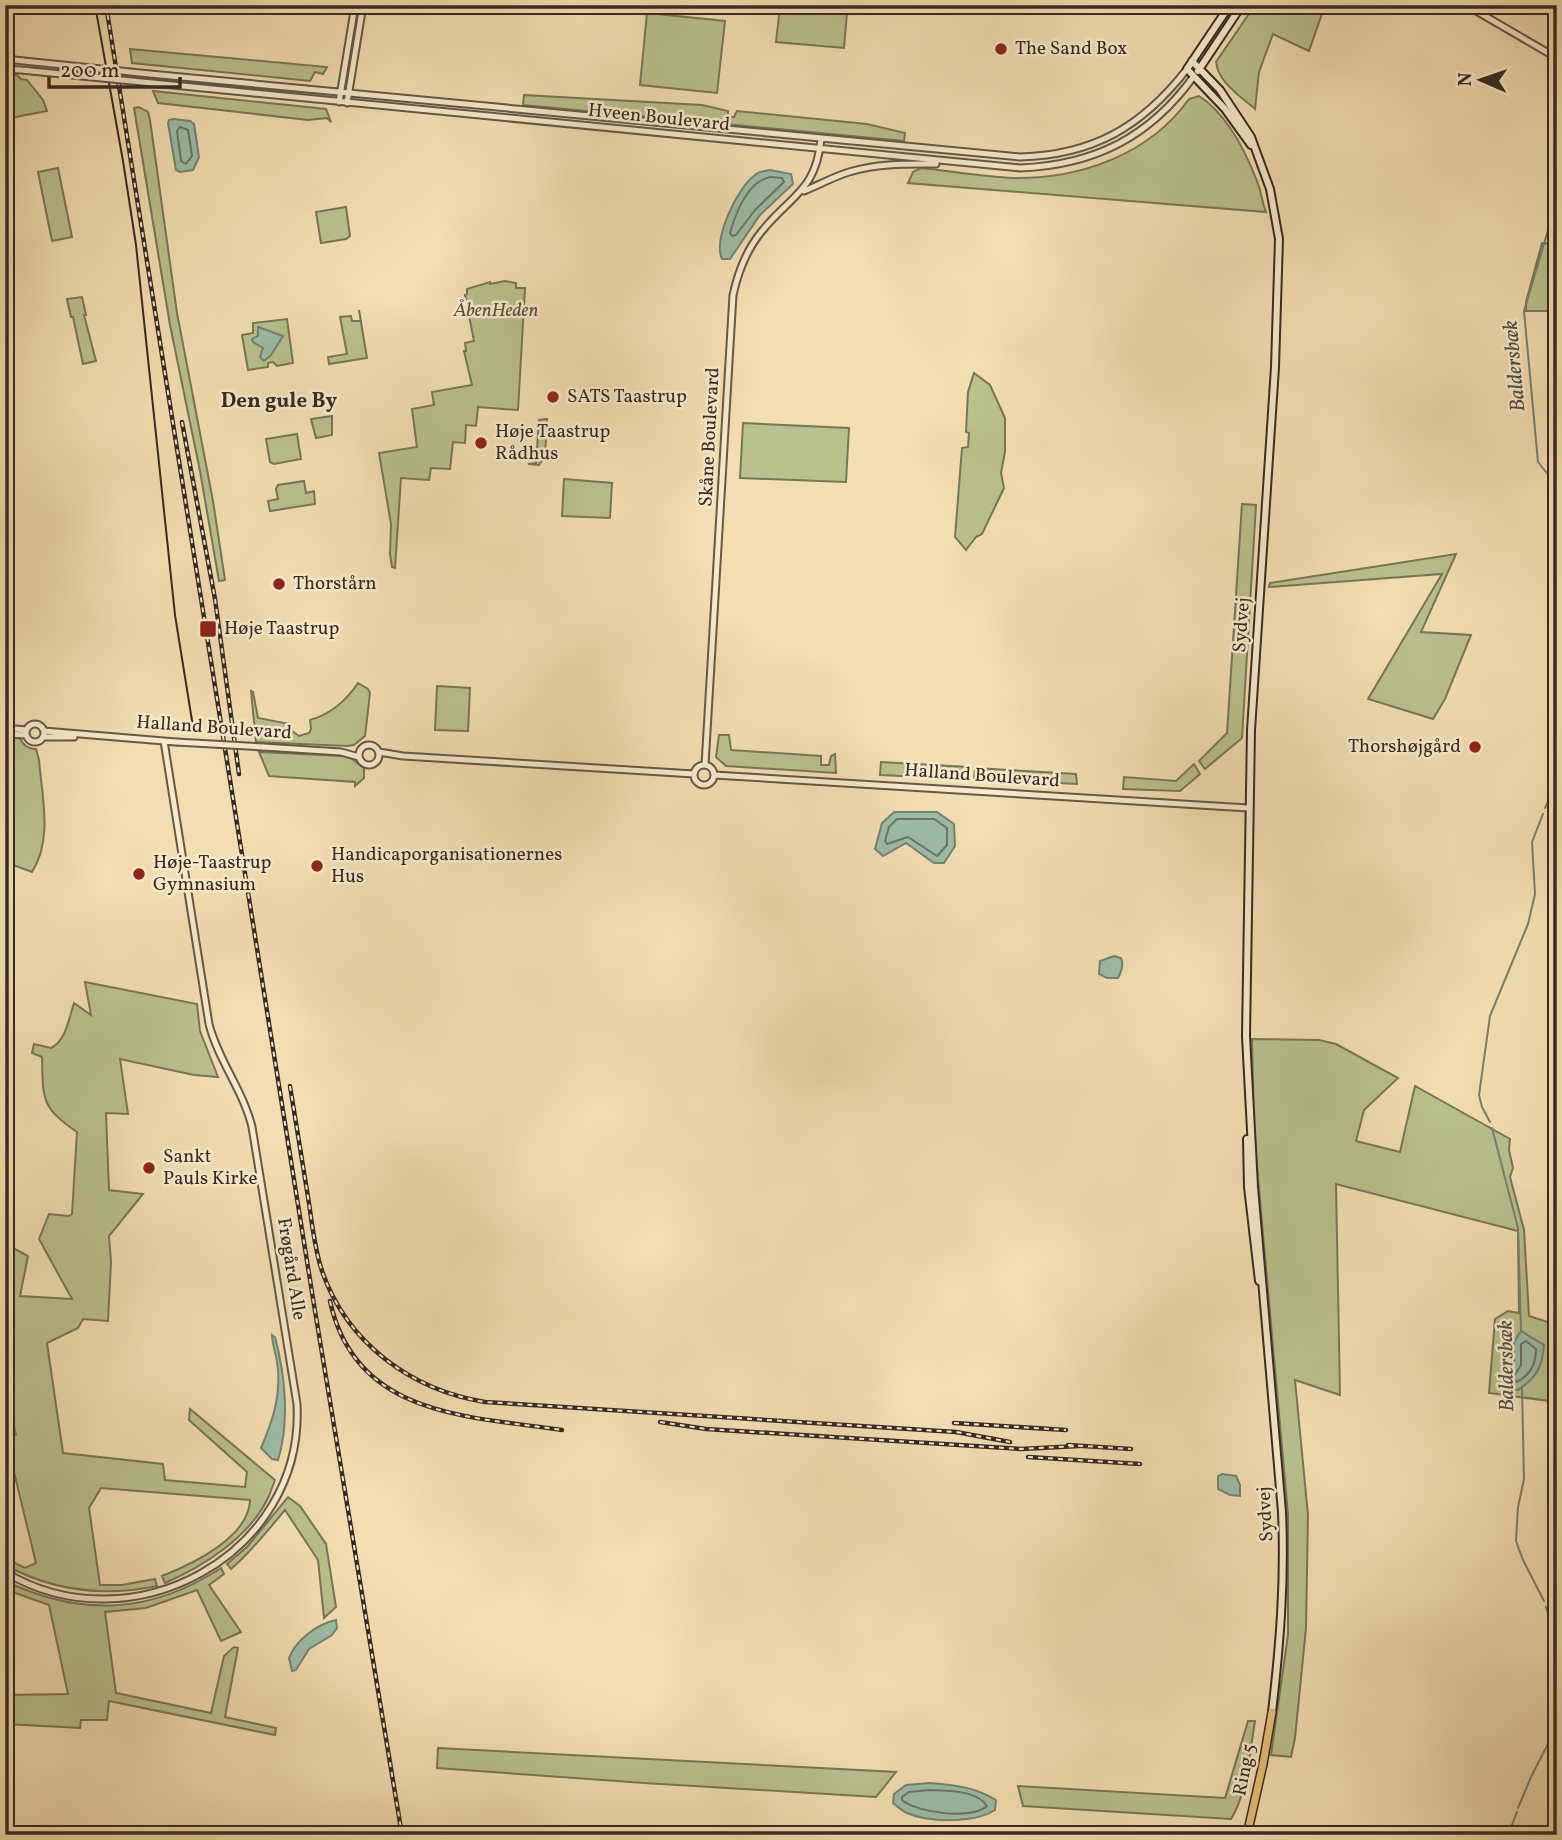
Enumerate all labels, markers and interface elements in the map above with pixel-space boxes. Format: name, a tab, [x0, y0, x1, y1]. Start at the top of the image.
place label: The Sand Box	[1015, 36, 1127, 62]
marker: The Sand Box	[993, 41, 1009, 57]
scale bar	[49, 46, 180, 90]
north arrow	[1446, 46, 1516, 116]
text: 200 m	[60, 57, 120, 86]
text: N	[1453, 72, 1479, 87]
street label: Hveen Boulevard	[587, 98, 731, 138]
park label: ÅbenHeden	[453, 298, 539, 324]
water label: Baldersbæk	[1497, 319, 1533, 413]
street label: Skåne Boulevard	[693, 367, 727, 507]
place label: SATS Taastrup	[567, 384, 687, 410]
district label: Den gule By	[221, 387, 337, 416]
marker: SATS Taastrup	[545, 389, 561, 405]
place label: Høje Taastrup Rådhus	[495, 419, 610, 467]
marker: Høje Taastrup Rådhus	[473, 435, 489, 451]
place label: Thorstårn	[293, 571, 377, 597]
marker: Thorstårn	[271, 576, 287, 592]
street label: Sydvej	[1227, 596, 1257, 654]
place label: Høje Taastrup	[224, 616, 339, 642]
marker: Høje Taastrup	[198, 619, 218, 639]
street label: Halland Boulevard	[135, 710, 293, 746]
place label: Thorshøjgård	[1348, 734, 1461, 760]
marker: Thorshøjgård	[1467, 739, 1483, 755]
street label: Halland Boulevard	[903, 758, 1061, 794]
place label: Handicaporganisationernes Hus	[331, 842, 562, 890]
place label: Høje-Taastrup Gymnasium	[153, 850, 272, 898]
marker: Handicaporganisationernes Hus	[309, 858, 325, 874]
marker: Høje-Taastrup Gymnasium	[131, 866, 147, 882]
place label: Sankt Pauls Kirke	[163, 1144, 257, 1192]
marker: Sankt Pauls Kirke	[141, 1160, 157, 1176]
street label: Frøgård Alle	[270, 1216, 312, 1322]
water label: Baldersbæk	[1492, 1320, 1522, 1412]
street label: Sydvej	[1252, 1486, 1280, 1542]
street label: Ring 5	[1227, 1742, 1263, 1798]

